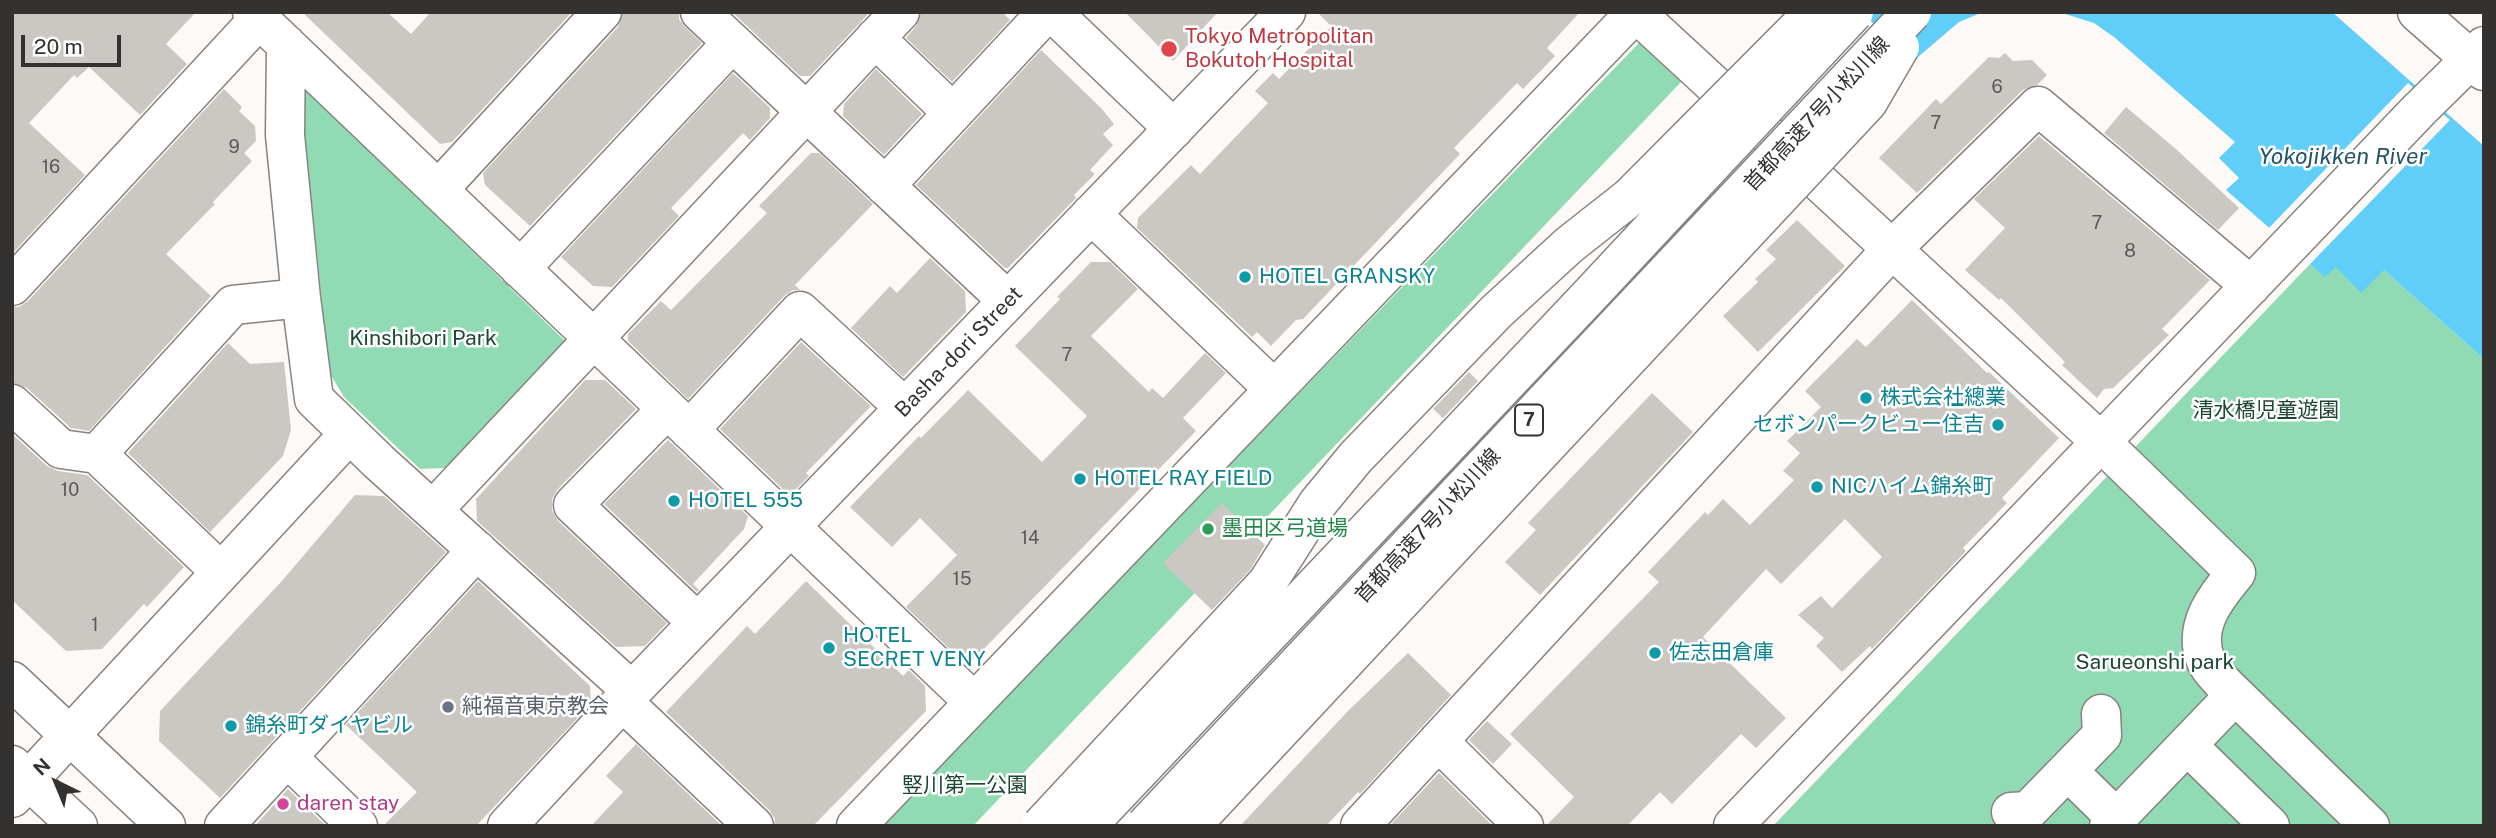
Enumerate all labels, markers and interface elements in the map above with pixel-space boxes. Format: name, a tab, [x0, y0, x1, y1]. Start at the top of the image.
scale bar	[24, 21, 124, 65]
place label: Tokyo Metropolitan Bokutoh Hospital	[1185, 24, 1374, 74]
street label: 首都高速7号小松川線	[1739, 32, 1895, 196]
text: 20 m	[34, 34, 83, 59]
marker: Tokyo Metropolitan Bokutoh Hospital	[1159, 39, 1179, 59]
house number: 6	[1991, 76, 2003, 98]
house number: 7	[1931, 112, 1941, 134]
house number: 9	[228, 136, 240, 158]
water label: Yokojikken River	[2259, 143, 2427, 171]
house number: 16	[42, 156, 60, 178]
house number: 7	[2092, 212, 2102, 234]
house number: 8	[2124, 240, 2136, 262]
place label: HOTEL GRANSKY	[1259, 264, 1435, 290]
marker: HOTEL GRANSKY	[1237, 269, 1253, 285]
street label: Basha-dori Street	[890, 281, 1028, 423]
park label: Kinshibori Park	[349, 326, 497, 352]
house number: 7	[1062, 344, 1072, 366]
place label: 株式会社總業	[1880, 385, 2006, 411]
marker: 株式会社總業	[1858, 390, 1874, 406]
park label: 清水橋児童遊園	[2193, 398, 2339, 424]
road number: 7	[1515, 404, 1543, 436]
place label: セボンパークビュー住吉	[1753, 412, 1984, 438]
marker: セボンパークビュー住吉	[1990, 417, 2006, 433]
street label: 首都高速7号小松川線	[1350, 444, 1506, 608]
place label: HOTEL RAY FIELD	[1094, 466, 1272, 492]
marker: HOTEL RAY FIELD	[1072, 471, 1088, 487]
place label: NICハイム錦糸町	[1831, 474, 1993, 500]
house number: 10	[61, 479, 79, 501]
marker: NICハイム錦糸町	[1809, 479, 1825, 495]
place label: HOTEL 555	[688, 488, 803, 514]
marker: HOTEL 555	[666, 493, 682, 509]
place label: 墨田区弓道場	[1222, 516, 1348, 542]
marker: 墨田区弓道場	[1200, 521, 1216, 537]
house number: 14	[1021, 527, 1039, 549]
house number: 15	[953, 568, 971, 590]
house number: 1	[91, 614, 99, 636]
place label: HOTEL SECRET VENY	[843, 623, 985, 673]
marker: HOTEL SECRET VENY	[821, 640, 837, 656]
place label: 佐志田倉庫	[1669, 640, 1774, 666]
marker: 佐志田倉庫	[1647, 645, 1663, 661]
park label: Sarueonshi park	[2076, 650, 2234, 676]
place label: 純福音東京教会	[462, 694, 609, 720]
marker: 純福音東京教会	[440, 699, 456, 715]
place label: 錦糸町ダイヤビル	[245, 713, 413, 739]
marker: 錦糸町ダイヤビル	[223, 718, 239, 734]
north arrow	[21, 747, 91, 817]
text: N	[29, 754, 55, 780]
park label: 竪川第一公園	[902, 773, 1028, 799]
place label: daren stay	[297, 791, 399, 817]
marker: daren stay	[275, 796, 291, 812]

